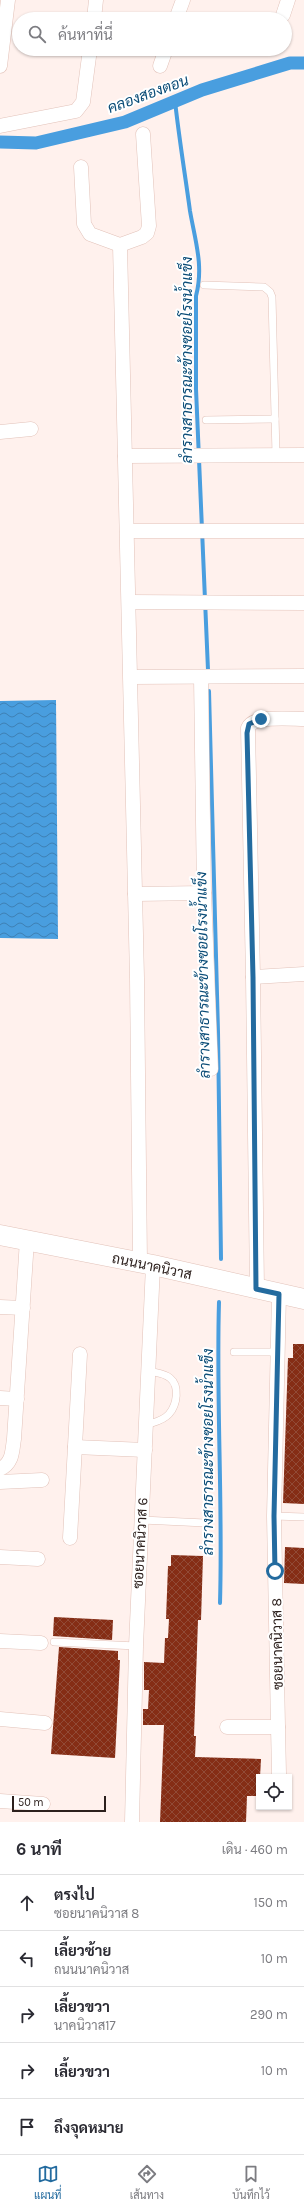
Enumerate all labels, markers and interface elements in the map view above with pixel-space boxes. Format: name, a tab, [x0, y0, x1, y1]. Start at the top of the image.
search box	[12, 12, 292, 56]
icon: search	[26, 23, 48, 45]
text: ค้นหาที่นี่	[58, 26, 113, 44]
water label: คลองสองตอน	[105, 71, 191, 117]
water label: ลำรางสาธารณะข้างซอยโรงน้ำแข็ง	[174, 256, 196, 464]
route end	[252, 710, 270, 728]
water label: ลำรางสาธารณะข้างซอยโรงน้ำแข็ง	[188, 871, 214, 1079]
street label: ถนนนาคนิวาส	[110, 1250, 193, 1283]
water label: ลำรางสาธารณะข้างซอยโรงน้ำแข็ง	[195, 1348, 217, 1556]
street label: ซอยนาคนิวาส 6	[130, 1497, 151, 1589]
route start	[266, 1562, 284, 1580]
street label: ซอยนาคนิวาส 8	[268, 1598, 287, 1690]
map controls	[256, 1774, 292, 1810]
button: locate	[256, 1774, 292, 1810]
scale bar	[12, 1794, 106, 1813]
text: 50 m	[18, 1796, 44, 1809]
text: 6 นาที	[16, 1839, 62, 1859]
text: เดิน · 460 m	[222, 1842, 288, 1857]
text: ตรงไป	[54, 1886, 95, 1904]
icon: ahead	[16, 1892, 38, 1914]
text: 150 m	[253, 1895, 288, 1910]
text: ซอยนาคนิวาส 8	[54, 1906, 139, 1921]
text: เลี้ยวซ้าย	[54, 1942, 111, 1960]
icon: left	[16, 1948, 38, 1970]
text: 10 m	[261, 1951, 288, 1966]
text: ถนนนาคนิวาส	[54, 1962, 129, 1977]
text: เลี้ยวขวา	[54, 1998, 110, 2016]
icon: right	[16, 2004, 38, 2026]
text: 290 m	[250, 2007, 288, 2022]
text: นาคนิวาส17	[54, 2018, 116, 2033]
icon: right	[16, 2060, 38, 2082]
text: เลี้ยวขวา	[54, 2063, 110, 2081]
text: 10 m	[261, 2063, 288, 2078]
icon: arrive	[16, 2116, 38, 2138]
text: ถึงจุดหมาย	[54, 2119, 124, 2137]
tab: แผนที่	[34, 2163, 62, 2202]
tab: เส้นทาง	[130, 2163, 164, 2202]
tab: บันทึกไว้	[232, 2163, 270, 2202]

